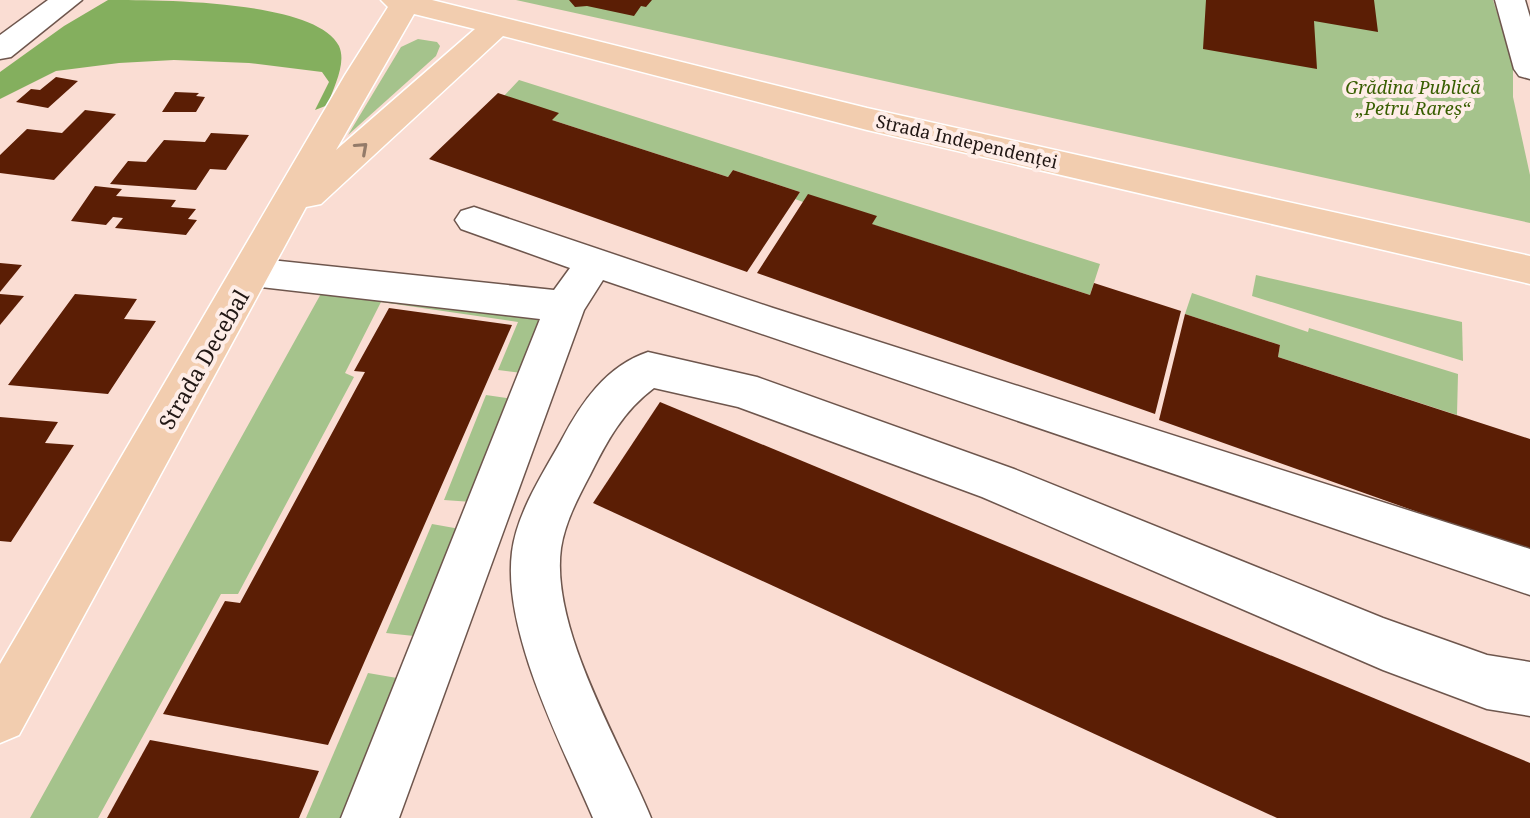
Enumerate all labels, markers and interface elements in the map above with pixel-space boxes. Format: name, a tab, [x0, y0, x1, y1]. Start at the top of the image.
park label: Grădina Publică „Petru Rareș“	[1345, 75, 1481, 120]
street label: Strada Independenței	[874, 108, 1060, 174]
one-way arrow	[352, 143, 367, 157]
street label: Strada Decebal	[151, 283, 255, 434]

